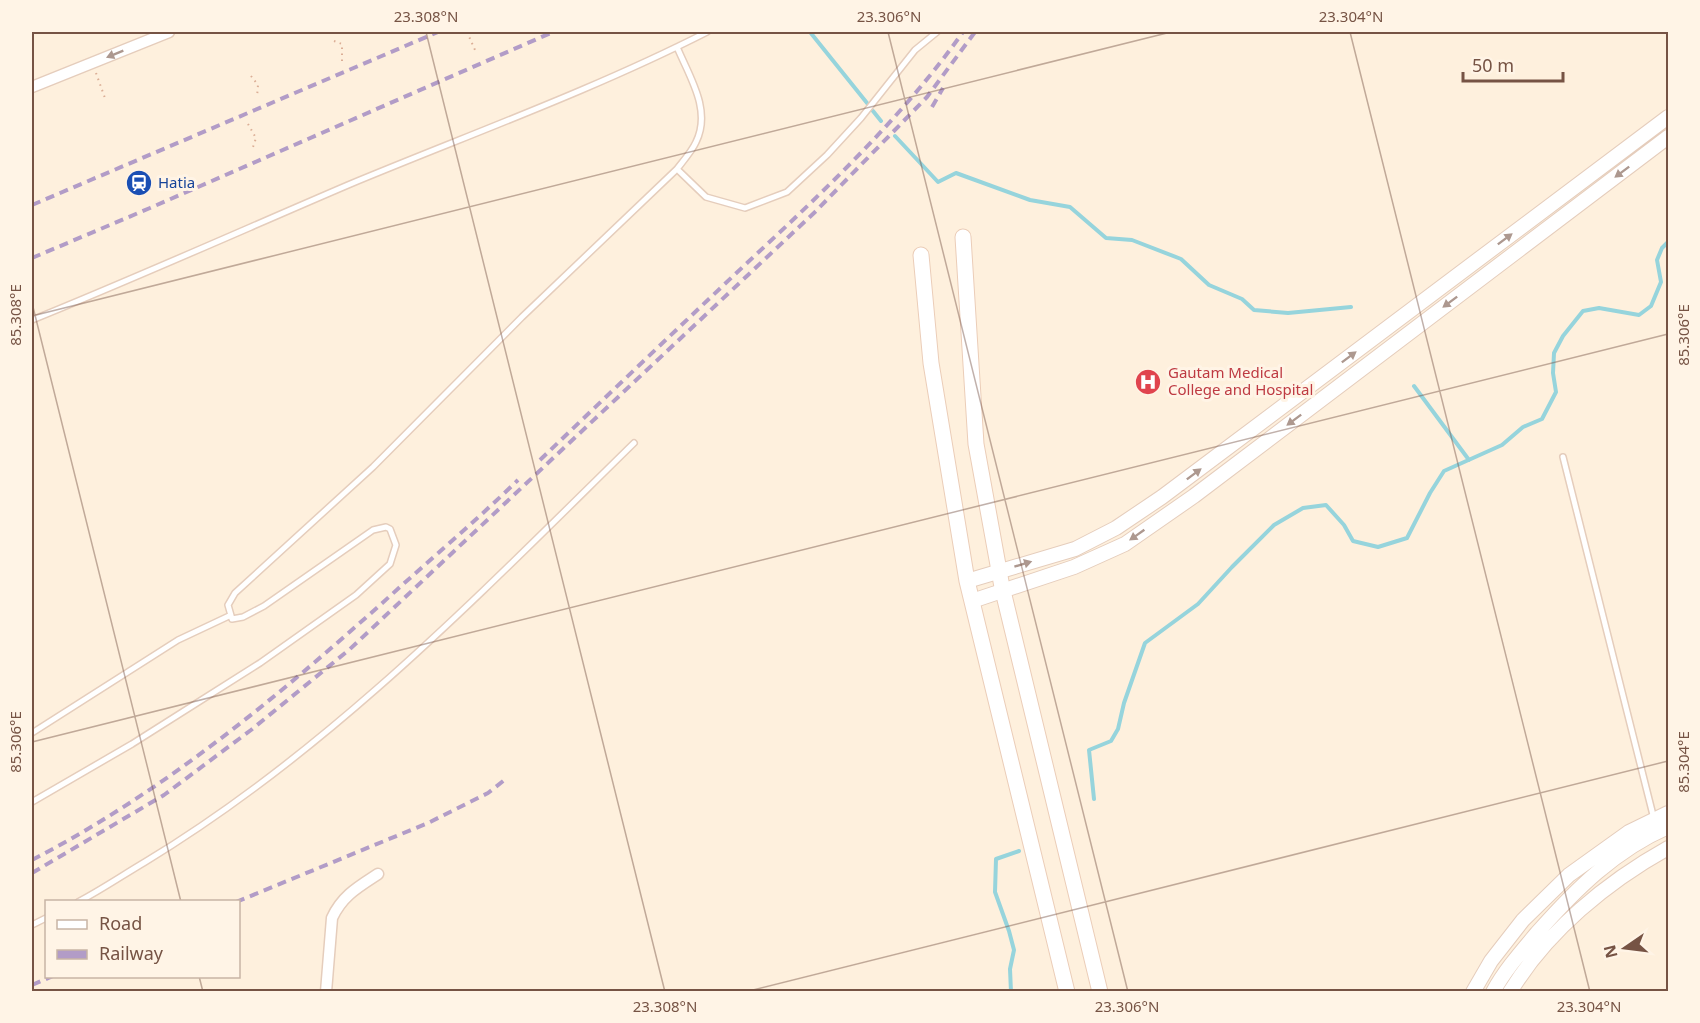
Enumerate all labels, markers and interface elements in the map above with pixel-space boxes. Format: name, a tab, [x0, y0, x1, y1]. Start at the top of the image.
text: 23.308°N	[394, 6, 458, 26]
text: 23.306°N	[857, 6, 921, 26]
text: 23.304°N	[1319, 6, 1383, 26]
scale bar	[1463, 45, 1564, 83]
one-way arrow	[105, 49, 123, 59]
text: 50 m	[1472, 53, 1514, 77]
one-way arrow	[1614, 166, 1630, 178]
station icon: Hatia	[124, 168, 154, 198]
place label: Hatia	[158, 172, 195, 192]
one-way arrow	[1498, 234, 1513, 246]
text: 85.308°E	[5, 284, 25, 346]
one-way arrow	[1442, 296, 1457, 308]
text: 85.306°E	[1673, 304, 1693, 366]
one-way arrow	[1342, 351, 1357, 363]
place label: Gautam Medical College and Hospital	[1168, 362, 1313, 399]
hospital icon: Gautam Medical College and Hospital	[1133, 367, 1163, 397]
one-way arrow	[1287, 414, 1303, 426]
one-way arrow	[1186, 468, 1201, 480]
one-way arrow	[1129, 529, 1145, 540]
one-way arrow	[1014, 559, 1032, 568]
text: 85.306°E	[5, 711, 25, 773]
text: 85.304°E	[1673, 731, 1693, 793]
legend	[45, 900, 240, 978]
text: Road	[99, 911, 142, 935]
north arrow	[1595, 918, 1655, 978]
text: Railway	[99, 941, 164, 965]
text: N	[1598, 943, 1623, 961]
text: 23.308°N	[633, 996, 697, 1016]
text: 23.306°N	[1095, 996, 1159, 1016]
text: 23.304°N	[1557, 996, 1621, 1016]

